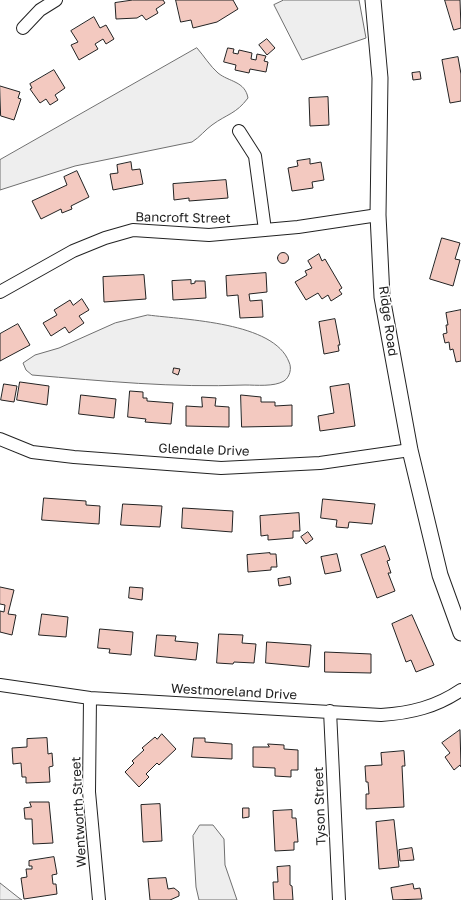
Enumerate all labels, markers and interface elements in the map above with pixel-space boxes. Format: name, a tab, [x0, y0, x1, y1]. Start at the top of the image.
street label: Bancroft Street	[135, 209, 231, 227]
street label: Ridge Road	[375, 285, 401, 357]
street label: Glendale Drive	[158, 441, 250, 459]
street label: Westmoreland Drive	[171, 681, 297, 703]
street label: Wentworth Street	[68, 756, 90, 868]
street label: Tyson Street	[311, 766, 329, 846]

